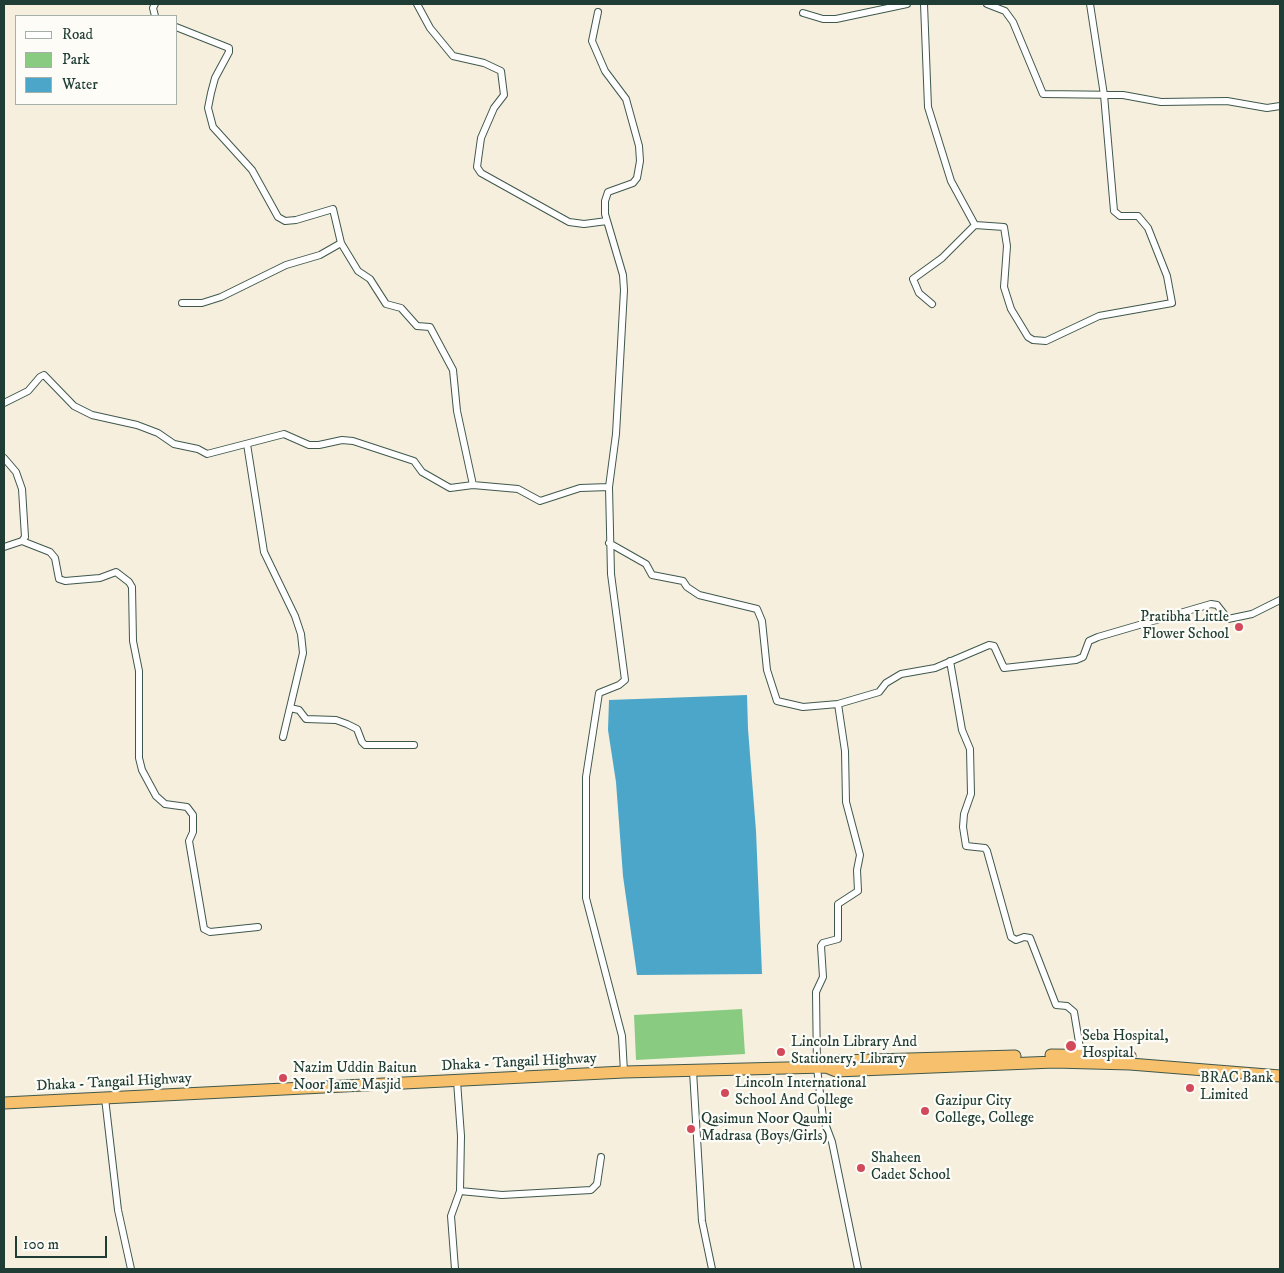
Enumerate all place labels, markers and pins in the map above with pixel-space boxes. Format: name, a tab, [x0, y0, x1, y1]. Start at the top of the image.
place label: Pratibha Little Flower School	[1140, 609, 1229, 644]
marker: Pratibha Little Flower School	[1233, 621, 1245, 633]
place label: Seba Hospital, Hospital	[1082, 1028, 1169, 1063]
place label: Lincoln Library And Stationery, Library	[791, 1034, 917, 1069]
marker: Seba Hospital, Hospital	[1064, 1039, 1078, 1053]
marker: Lincoln Library And Stationery, Library	[775, 1046, 787, 1058]
place label: Nazim Uddin Baitun Noor Jame Masjid	[293, 1060, 417, 1095]
place label: BRAC Bank Limited	[1200, 1070, 1273, 1105]
marker: Nazim Uddin Baitun Noor Jame Masjid	[277, 1072, 289, 1084]
place label: Lincoln International School And College	[735, 1075, 866, 1110]
marker: BRAC Bank Limited	[1184, 1082, 1196, 1094]
marker: Lincoln International School And College	[719, 1087, 731, 1099]
place label: Gazipur City College, College	[935, 1093, 1034, 1128]
marker: Gazipur City College, College	[919, 1105, 931, 1117]
place label: Qasimun Noor Qaumi Madrasa (Boys/Girls)	[701, 1111, 832, 1146]
marker: Qasimun Noor Qaumi Madrasa (Boys/Girls)	[685, 1123, 697, 1135]
place label: Shaheen Cadet School	[871, 1150, 950, 1185]
marker: Shaheen Cadet School	[855, 1162, 867, 1174]

